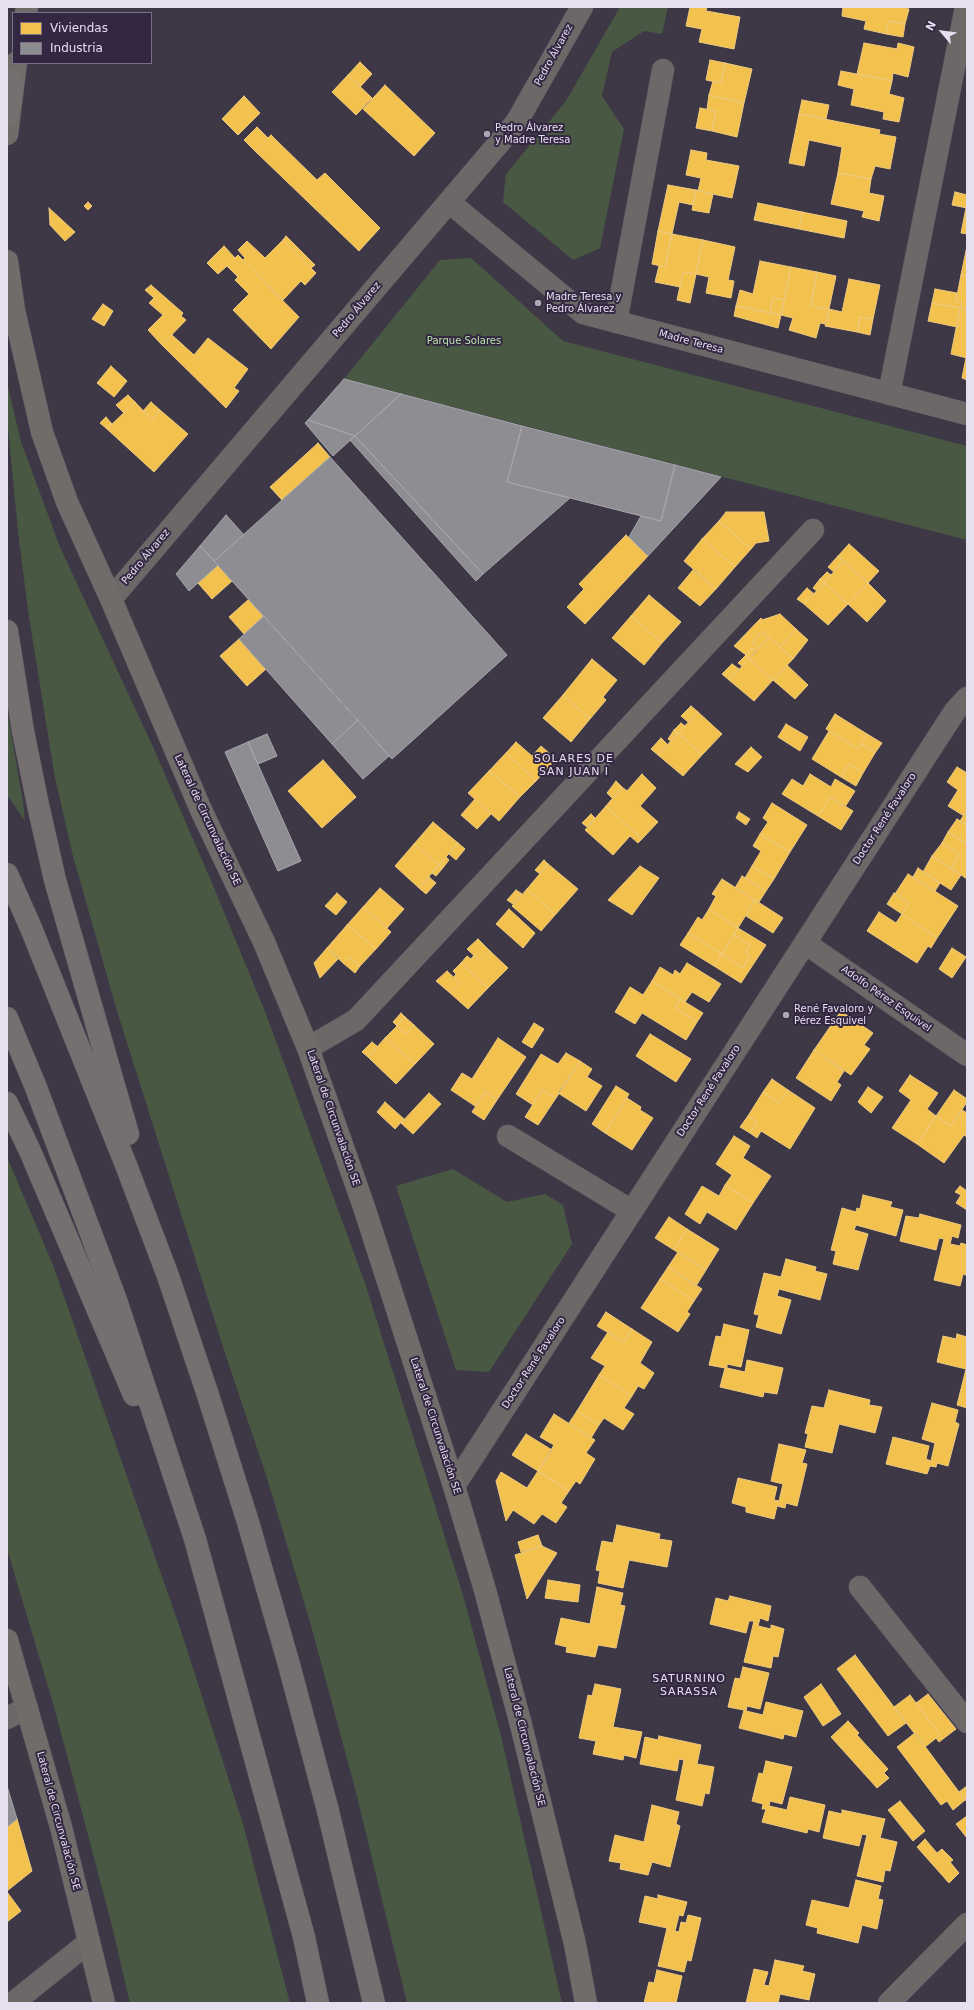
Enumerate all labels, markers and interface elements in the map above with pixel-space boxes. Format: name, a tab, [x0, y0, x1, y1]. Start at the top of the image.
legend	[12, 12, 152, 64]
north arrow	[922, 12, 962, 52]
text: N	[923, 19, 939, 33]
text: Viviendas	[50, 21, 108, 35]
street label: Pedro Álvarez	[532, 22, 576, 88]
text: Industria	[50, 41, 103, 55]
place label: Pedro Álvarez y Madre Teresa	[495, 122, 570, 146]
marker: Pedro Álvarez y Madre Teresa	[482, 129, 492, 139]
street label: Pedro Álvarez	[330, 280, 384, 340]
place label: Madre Teresa y Pedro Álvarez	[546, 291, 621, 314]
marker: Madre Teresa y Pedro Álvarez	[533, 298, 543, 308]
street label: Madre Teresa	[657, 328, 725, 356]
park label: Parque Solares	[427, 335, 501, 347]
street label: Pedro Álvarez	[119, 527, 173, 587]
district label: SOLARES DE SAN JUAN I	[534, 752, 614, 778]
street label: Lateral de Circunvalación SE	[171, 753, 243, 887]
street label: Doctor René Favaloro	[851, 771, 919, 867]
street label: Adolfo Pérez Esquivel	[839, 963, 933, 1035]
place label: René Favaloro y Pérez Esquivel	[794, 1003, 873, 1026]
marker: René Favaloro y Pérez Esquivel	[781, 1010, 791, 1020]
street label: Doctor René Favaloro	[675, 1043, 743, 1139]
street label: Lateral de Circunvalación SE	[304, 1048, 362, 1188]
street label: Doctor René Favaloro	[500, 1315, 568, 1411]
street label: Lateral de Circunvalación SE	[407, 1356, 463, 1496]
street label: Lateral de Circunvalación SE	[501, 1666, 547, 1808]
district label: SATURNINO SARASSA	[652, 1672, 726, 1698]
street label: Lateral de Circunvalación SE	[34, 1750, 82, 1892]

